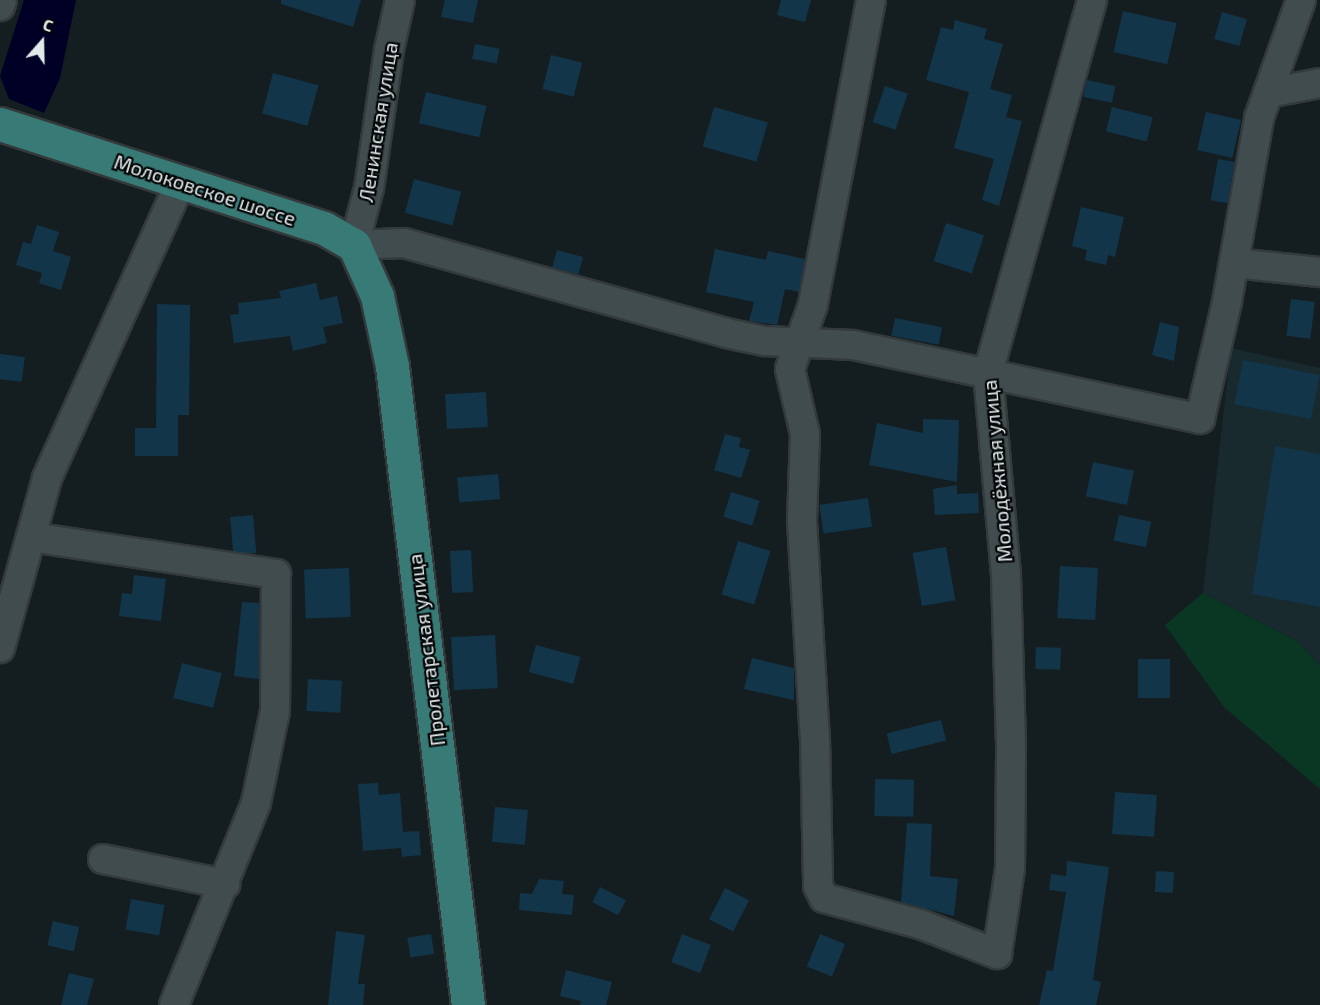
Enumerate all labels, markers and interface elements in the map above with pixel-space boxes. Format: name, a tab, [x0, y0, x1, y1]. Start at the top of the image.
north arrow	[12, 12, 72, 72]
text: С	[41, 14, 56, 35]
street label: Ленинская улица	[354, 40, 402, 204]
street label: Молоковское шоссе	[111, 149, 299, 231]
street label: Молодёжная улица	[977, 379, 1017, 563]
street label: Пролетарская улица	[402, 553, 450, 747]

